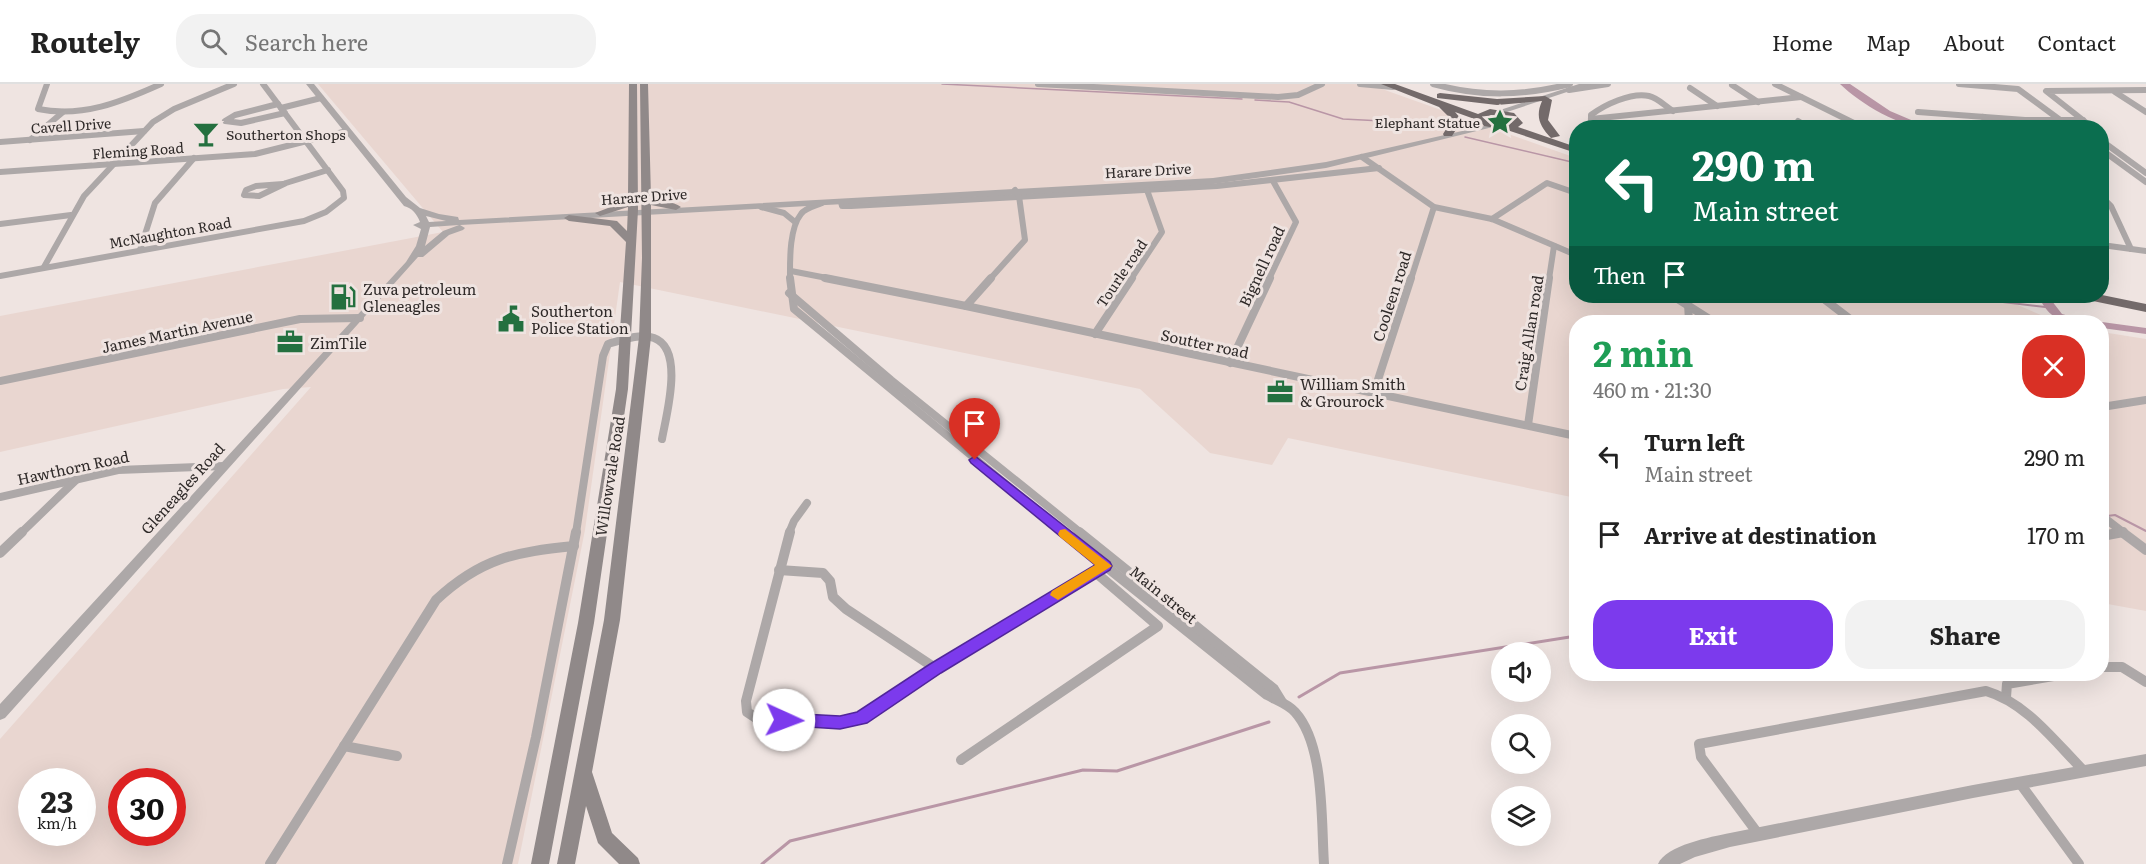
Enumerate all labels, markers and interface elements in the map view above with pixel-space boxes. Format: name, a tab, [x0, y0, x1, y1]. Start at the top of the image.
search box	[176, 14, 596, 68]
text: Routely	[30, 20, 140, 62]
icon: search	[197, 25, 230, 58]
text: Search here	[245, 25, 368, 58]
text: Home	[1772, 26, 1833, 57]
text: Map	[1866, 26, 1910, 57]
text: About	[1943, 26, 2005, 57]
text: Contact	[2038, 26, 2116, 57]
place icon: Elephant Statue	[1485, 107, 1515, 137]
street label: Cavell Drive	[30, 112, 112, 138]
place label: Elephant Statue	[1375, 112, 1480, 132]
bar icon: Southerton Shops	[191, 119, 221, 149]
place label: Southerton Shops	[226, 124, 346, 144]
text: 290 m	[1692, 132, 1815, 194]
street label: Fleming Road	[91, 137, 185, 163]
icon: left	[1593, 144, 1671, 222]
street label: Harare Drive	[1104, 158, 1192, 182]
street label: Harare Drive	[600, 183, 688, 209]
text: Main street	[1692, 189, 1839, 229]
street label: McNaughton Road	[107, 211, 233, 253]
street label: Bignell road	[1232, 222, 1290, 310]
street label: Tourle road	[1091, 235, 1151, 311]
street label: Cooleen road	[1366, 248, 1416, 344]
text: Then	[1593, 258, 1646, 291]
icon: arrive	[1658, 258, 1691, 291]
street label: Craig Allan road	[1507, 273, 1549, 393]
place label: Zuva petroleum Gleneagles	[363, 277, 477, 317]
fuel station icon: Zuva petroleum Gleneagles	[328, 282, 358, 312]
place label: Southerton Police Station	[531, 299, 629, 339]
street label: James Martin Avenue	[99, 304, 255, 358]
public building icon: Southerton Police Station	[496, 304, 526, 334]
street label: Soutter road	[1159, 322, 1251, 364]
text: 2 min	[1593, 325, 1694, 378]
office icon: ZimTile	[275, 327, 305, 357]
place label: ZimTile	[310, 331, 367, 354]
button: close	[2022, 335, 2085, 398]
place label: William Smith & Grourock	[1300, 372, 1406, 412]
text: 460 m · 21:30	[1593, 374, 1712, 404]
office icon: William Smith & Grourock	[1265, 377, 1295, 407]
pin	[949, 398, 1000, 460]
icon: arrive	[958, 407, 991, 440]
street label: Willowvale Road	[588, 414, 630, 538]
text: Turn left	[1644, 425, 1745, 458]
street label: Gleneagles Road	[135, 437, 229, 539]
icon: left	[1593, 440, 1626, 473]
text: 290 m	[2024, 440, 2085, 473]
street label: Hawthorn Road	[15, 444, 131, 490]
text: Main street	[1644, 458, 1753, 488]
icon: arrive	[1593, 518, 1626, 551]
text: Arrive at destination	[1644, 518, 1877, 551]
text: 170 m	[2027, 518, 2085, 551]
street label: Main street	[1125, 559, 1203, 629]
button: Exit	[1593, 600, 1833, 669]
button: Share	[1845, 600, 2085, 669]
map controls	[1491, 642, 1551, 846]
button: sound	[1491, 642, 1551, 702]
position arrow	[752, 688, 816, 752]
button: search	[1491, 714, 1551, 774]
speed limit sign: 30	[108, 768, 186, 846]
text: 23	[41, 778, 73, 822]
button: layers	[1491, 786, 1551, 846]
text: km/h	[37, 811, 77, 834]

